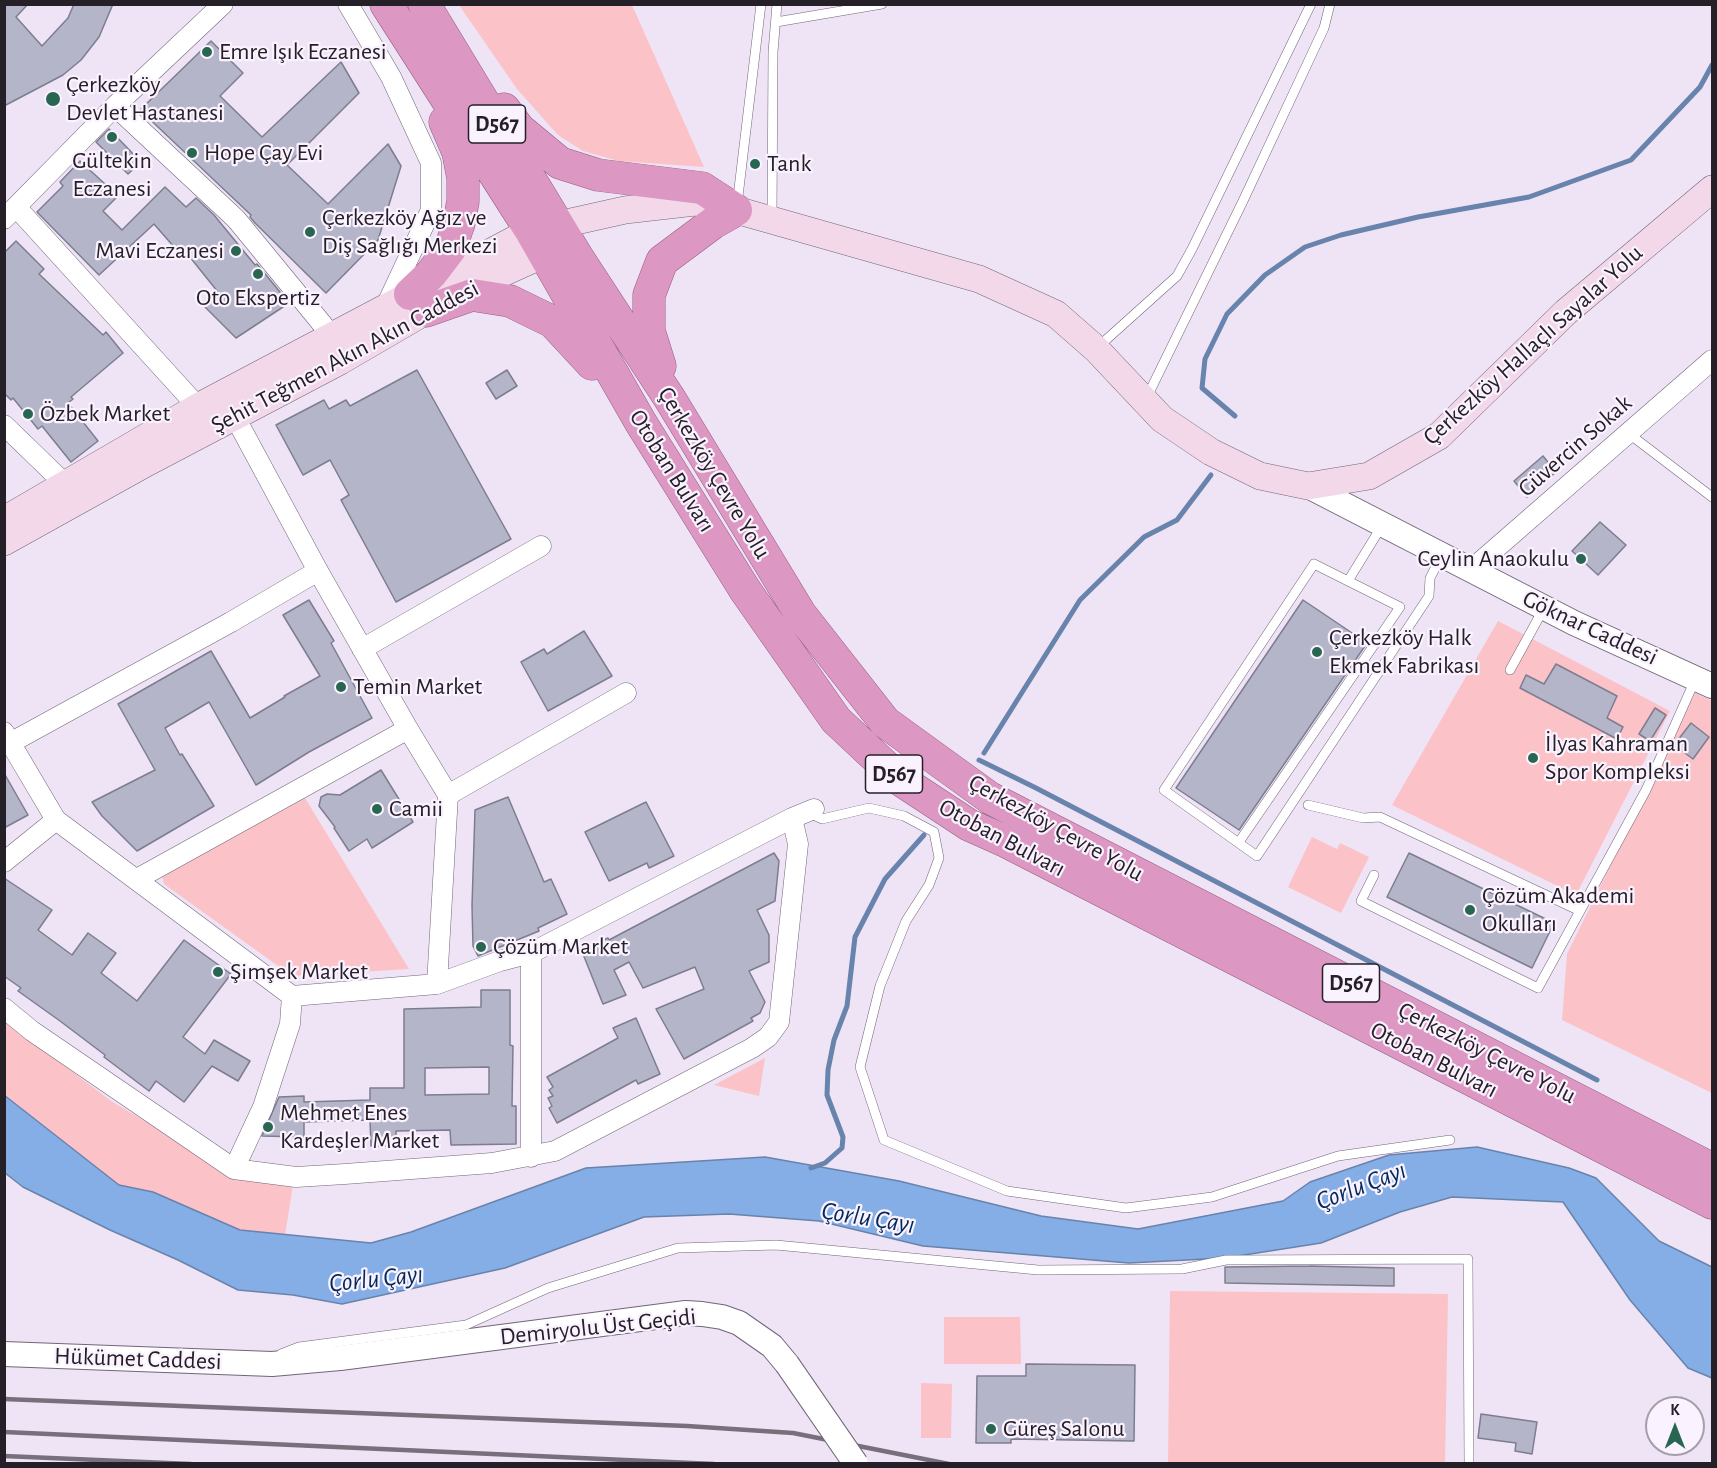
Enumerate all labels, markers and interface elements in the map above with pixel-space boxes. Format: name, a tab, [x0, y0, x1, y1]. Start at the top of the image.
place label: Emre Işık Eczanesi	[219, 38, 387, 66]
marker: Emre Işık Eczanesi	[200, 45, 214, 59]
place label: Çerkezköy Devlet Hastanesi	[66, 71, 224, 127]
marker: Çerkezköy Devlet Hastanesi	[44, 90, 62, 108]
road number: D567	[468, 105, 526, 143]
marker: Gültekin Eczanesi	[105, 130, 119, 144]
place label: Hope Çay Evi	[204, 139, 323, 167]
marker: Hope Çay Evi	[185, 146, 199, 160]
place label: Gültekin Eczanesi	[72, 147, 152, 203]
place label: Tank	[767, 150, 811, 178]
marker: Tank	[748, 157, 762, 171]
place label: Çerkezköy Ağız ve Diş Sağlığı Merkezi	[322, 204, 498, 260]
marker: Çerkezköy Ağız ve Diş Sağlığı Merkezi	[303, 225, 317, 239]
place label: Mavi Eczanesi	[96, 237, 224, 265]
street label: Çerkezköy Hallaçlı Sayalar Yolu	[1417, 239, 1649, 451]
marker: Mavi Eczanesi	[229, 244, 243, 258]
marker: Oto Ekspertiz	[251, 267, 265, 281]
street label: Şehit Teğmen Akın Akın Caddesi	[206, 274, 484, 440]
place label: Oto Ekspertiz	[196, 284, 320, 312]
street label: Çerkezköy Çevre Yolu	[651, 382, 777, 564]
street label: Güvercin Sokak	[1512, 389, 1638, 503]
place label: Özbek Market	[40, 400, 170, 428]
street label: Otoban Bulvarı	[623, 404, 721, 538]
marker: Özbek Market	[21, 407, 35, 421]
place label: Ceylin Anaokulu	[1417, 545, 1569, 573]
marker: Ceylin Anaokulu	[1574, 552, 1588, 566]
street label: Göknar Caddesi	[1518, 584, 1662, 672]
place label: Çerkezköy Halk Ekmek Fabrikası	[1329, 624, 1479, 680]
marker: Çerkezköy Halk Ekmek Fabrikası	[1310, 645, 1324, 659]
place label: Temin Market	[353, 673, 482, 701]
marker: Temin Market	[334, 680, 348, 694]
place label: İlyas Kahraman Spor Kompleksi	[1545, 730, 1690, 786]
marker: İlyas Kahraman Spor Kompleksi	[1526, 751, 1540, 765]
road number: D567	[866, 755, 922, 793]
street label: Çerkezköy Çevre Yolu	[963, 768, 1149, 888]
street label: Otoban Bulvarı	[934, 793, 1070, 883]
place label: Camii	[389, 795, 443, 823]
marker: Camii	[370, 802, 384, 816]
place label: Çözüm Akademi Okulları	[1482, 882, 1634, 938]
marker: Çözüm Akademi Okulları	[1463, 903, 1477, 917]
place label: Çözüm Market	[493, 933, 628, 961]
marker: Çözüm Market	[474, 940, 488, 954]
place label: Şimşek Market	[230, 958, 368, 986]
road number: D567	[1322, 964, 1380, 1002]
marker: Şimşek Market	[211, 965, 225, 979]
street label: Çerkezköy Çevre Yolu	[1393, 996, 1581, 1110]
street label: Otoban Bulvarı	[1366, 1016, 1502, 1104]
place label: Mehmet Enes Kardeşler Market	[280, 1099, 439, 1155]
marker: Mehmet Enes Kardeşler Market	[261, 1120, 275, 1134]
water label: Çorlu Çayı	[1312, 1155, 1410, 1217]
water label: Çorlu Çayı	[819, 1195, 917, 1241]
water label: Çorlu Çayı	[328, 1259, 424, 1299]
street label: Demiryolu Üst Geçidi	[498, 1302, 698, 1352]
street label: Hükümet Caddesi	[54, 1342, 222, 1376]
north arrow	[1645, 1396, 1705, 1456]
text: K	[1670, 1402, 1680, 1418]
place label: Güreş Salonu	[1003, 1415, 1125, 1443]
marker: Güreş Salonu	[984, 1422, 998, 1436]

